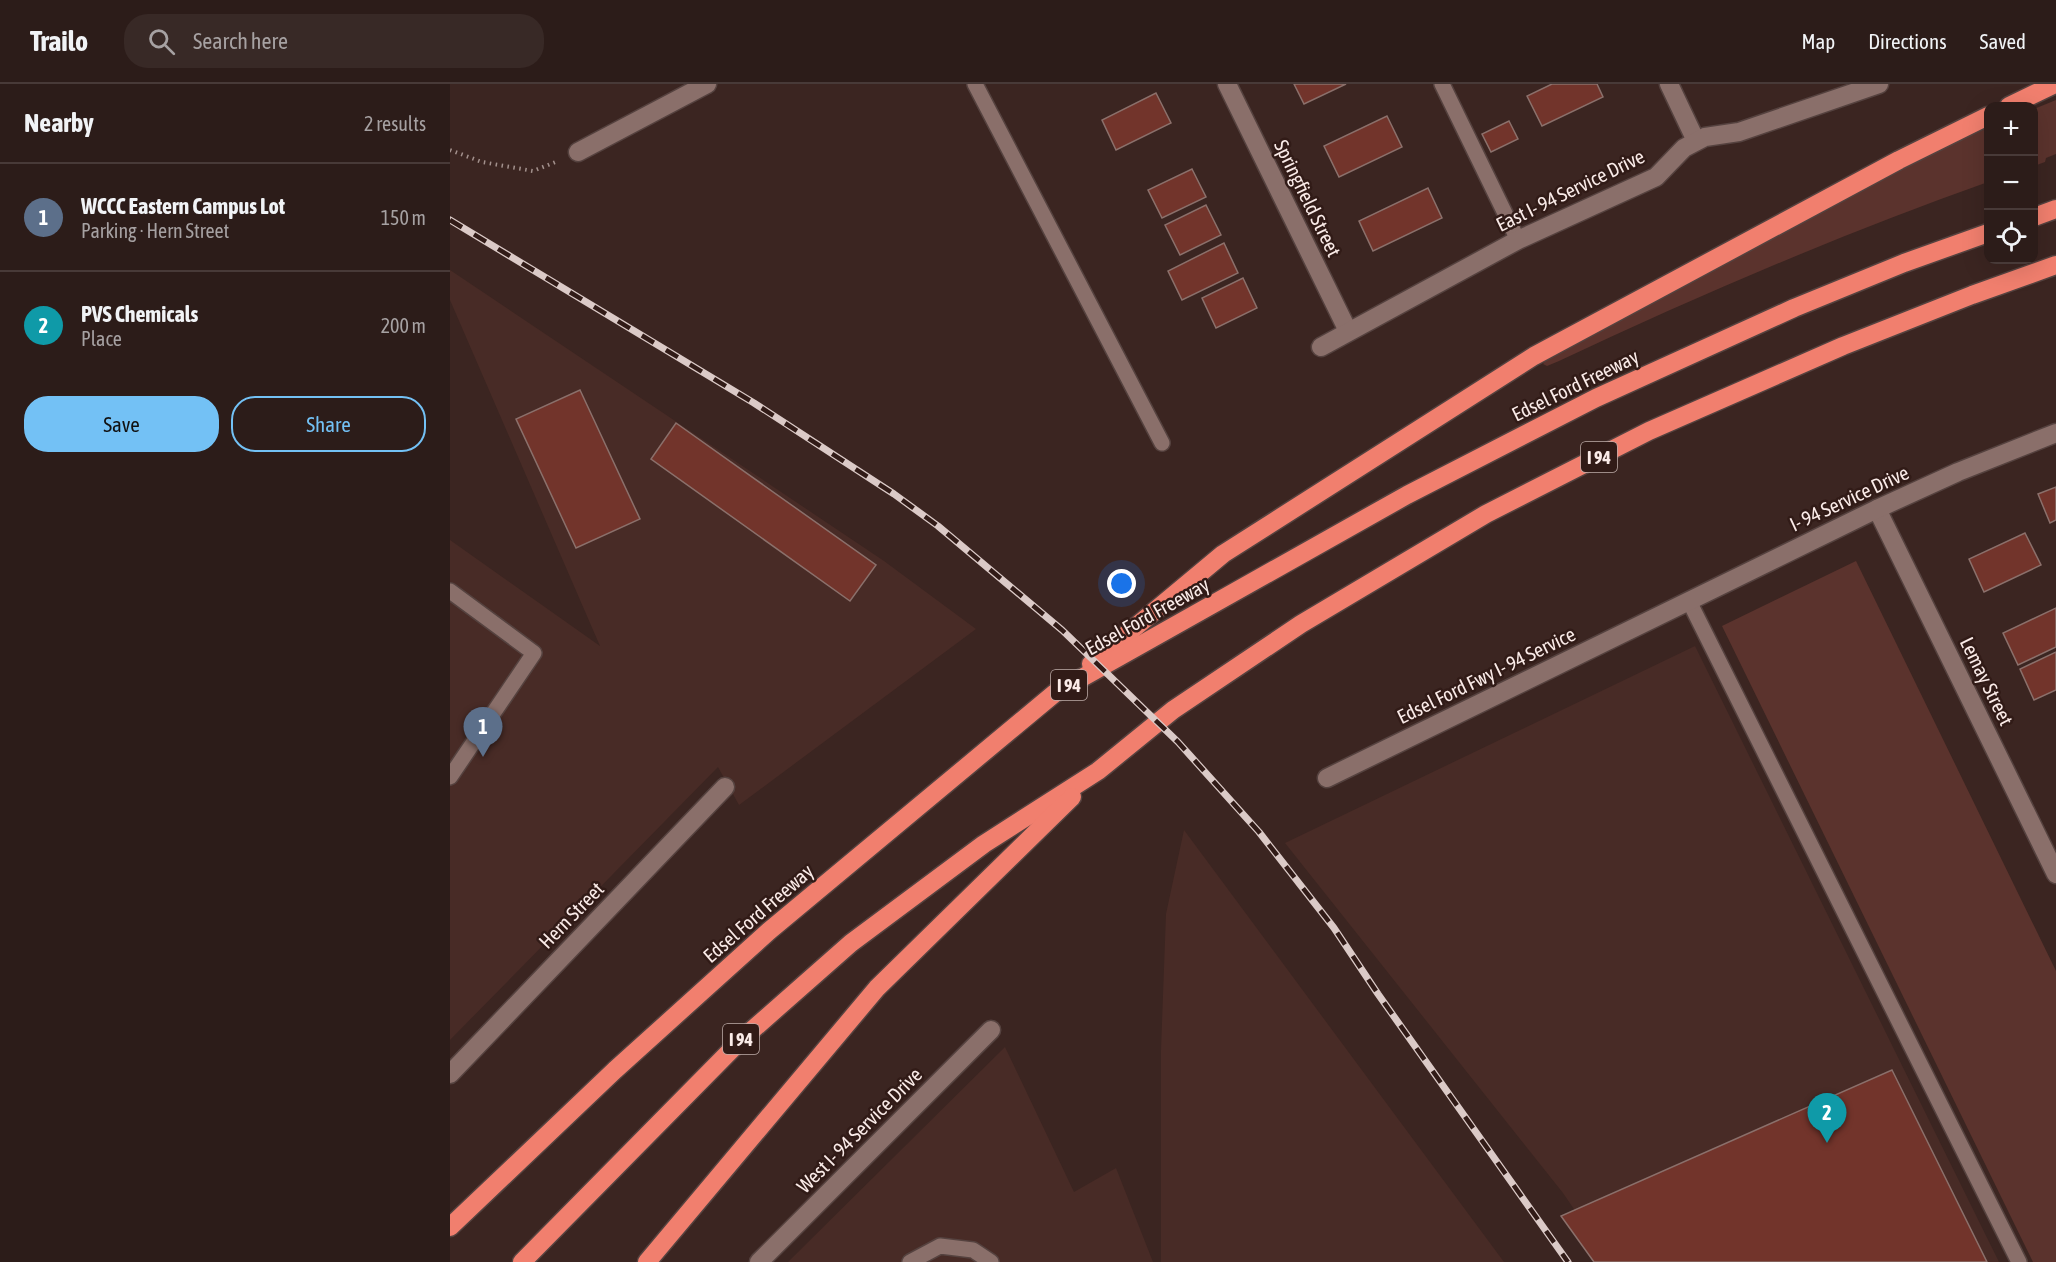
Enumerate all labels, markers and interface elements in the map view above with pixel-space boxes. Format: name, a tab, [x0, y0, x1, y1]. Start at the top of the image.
search box	[124, 14, 544, 68]
text: Trailo	[30, 25, 88, 57]
icon: search	[145, 25, 178, 58]
text: Search here	[193, 28, 288, 54]
text: Map	[1801, 29, 1835, 53]
text: Directions	[1868, 29, 1947, 53]
text: Saved	[1980, 29, 2026, 53]
map controls	[1984, 102, 2038, 264]
button: +	[1984, 102, 2038, 156]
text: Nearby	[24, 108, 94, 138]
text: 2 results	[364, 112, 426, 135]
street label: Springfield Street	[1270, 136, 1346, 260]
street label: East I- 94 Service Drive	[1492, 144, 1648, 236]
button: −	[1984, 156, 2038, 210]
text: WCCC Eastern Campus Lot	[81, 193, 285, 219]
text: 1	[39, 206, 48, 229]
text: 150 m	[381, 206, 426, 229]
button: locate	[1984, 210, 2038, 264]
text: Parking · Hern Street	[81, 219, 229, 242]
text: PVS Chemicals	[81, 301, 198, 327]
text: 2	[39, 314, 48, 337]
text: 200 m	[381, 314, 426, 337]
text: Place	[81, 327, 122, 350]
street label: Edsel Ford Freeway	[1508, 344, 1642, 426]
button: Save	[24, 396, 219, 452]
button: Share	[231, 396, 426, 452]
road number: I 94	[1581, 442, 1617, 472]
street label: I- 94 Service Drive	[1786, 460, 1912, 536]
your location	[1107, 569, 1136, 598]
street label: Edsel Ford Freeway	[1081, 572, 1213, 660]
street label: Edsel Ford Fwy I- 94 Service	[1393, 622, 1579, 728]
street label: Lemay Street	[1956, 633, 2018, 729]
road number: I 94	[1051, 670, 1087, 700]
pin: 1	[464, 708, 502, 757]
street label: Edsel Ford Freeway	[698, 859, 818, 967]
street label: Hern Street	[534, 877, 608, 953]
road number: I 94	[723, 1024, 759, 1054]
street label: West I- 94 Service Drive	[792, 1063, 926, 1197]
pin: 2	[1808, 1094, 1846, 1143]

